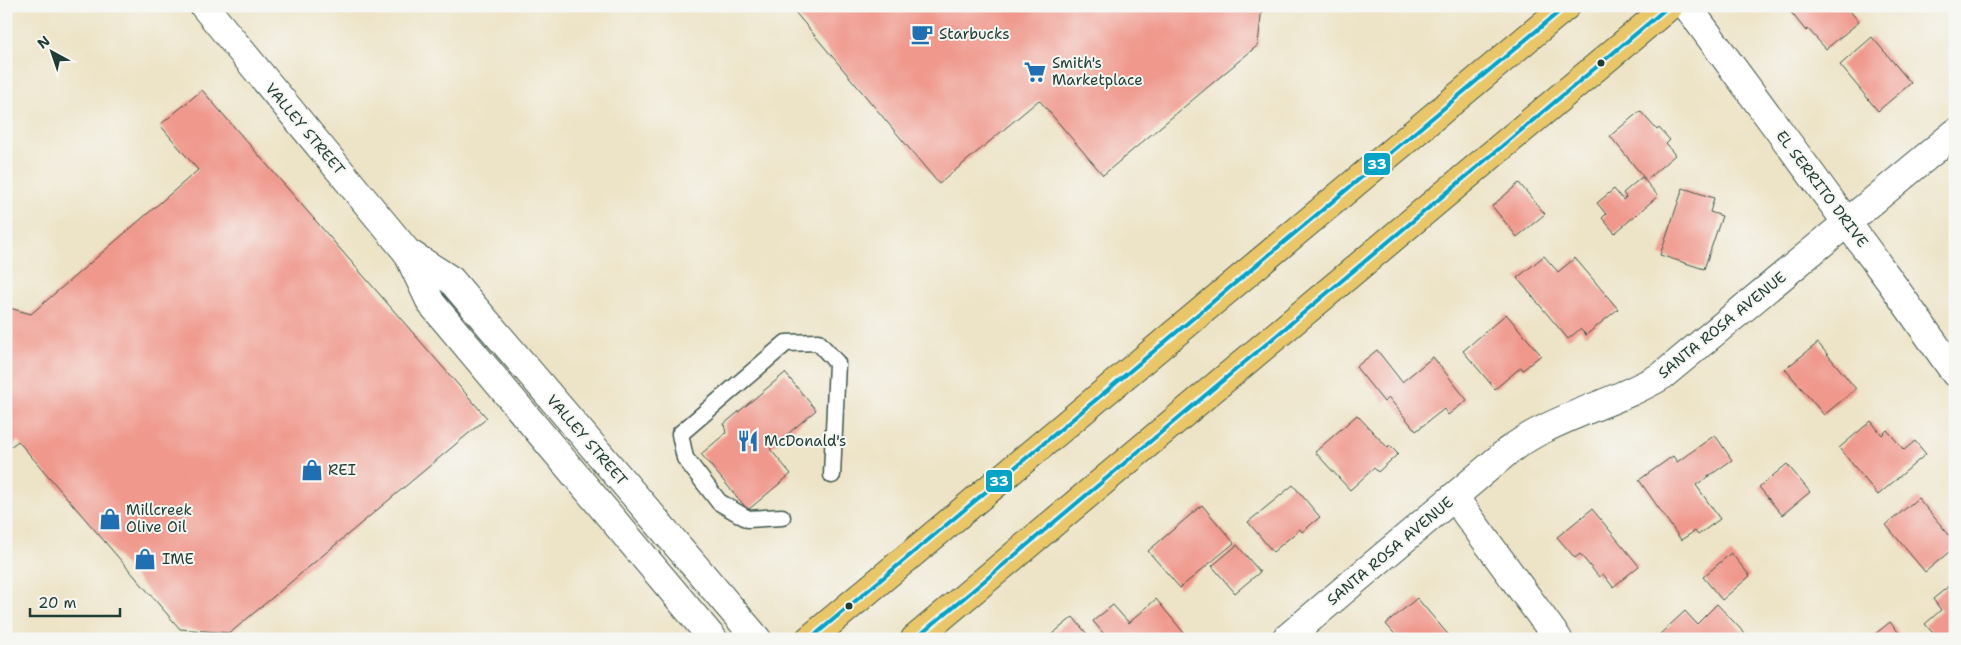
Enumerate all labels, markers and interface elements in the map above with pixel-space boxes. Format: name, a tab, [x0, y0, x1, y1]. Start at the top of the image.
cafe icon: Starbucks	[909, 21, 935, 47]
place label: Starbucks	[939, 24, 1010, 44]
north arrow	[28, 28, 78, 78]
text: N	[34, 32, 54, 53]
place label: Smith's Marketplace	[1052, 53, 1143, 90]
unlabelled marker	[1596, 58, 1606, 68]
supermarket icon: Smith's Marketplace	[1022, 59, 1048, 85]
street label: VALLEY STREET	[261, 79, 349, 179]
street label: EL SERRITO DRIVE	[1771, 126, 1873, 252]
line badge: 33	[1363, 152, 1391, 176]
text: 33	[1367, 155, 1387, 173]
street label: SANTA ROSA AVENUE	[1654, 267, 1790, 383]
street label: VALLEY STREET	[542, 390, 632, 490]
restaurant icon: McDonald's	[735, 428, 761, 454]
place label: McDonald's	[764, 431, 846, 451]
shop icon: REI	[299, 457, 325, 483]
place label: REI	[328, 460, 356, 480]
line badge: 33	[985, 469, 1013, 493]
text: 33	[989, 472, 1009, 490]
street label: SANTA ROSA AVENUE	[1323, 492, 1457, 610]
place label: Millcreek Olive Oil	[126, 500, 192, 537]
shop icon: Millcreek Olive Oil	[97, 506, 123, 532]
shop icon: IME	[132, 546, 158, 572]
place label: IME	[162, 549, 194, 569]
scale bar	[30, 585, 120, 617]
text: 20 m	[38, 593, 77, 613]
unlabelled marker	[844, 601, 854, 611]

